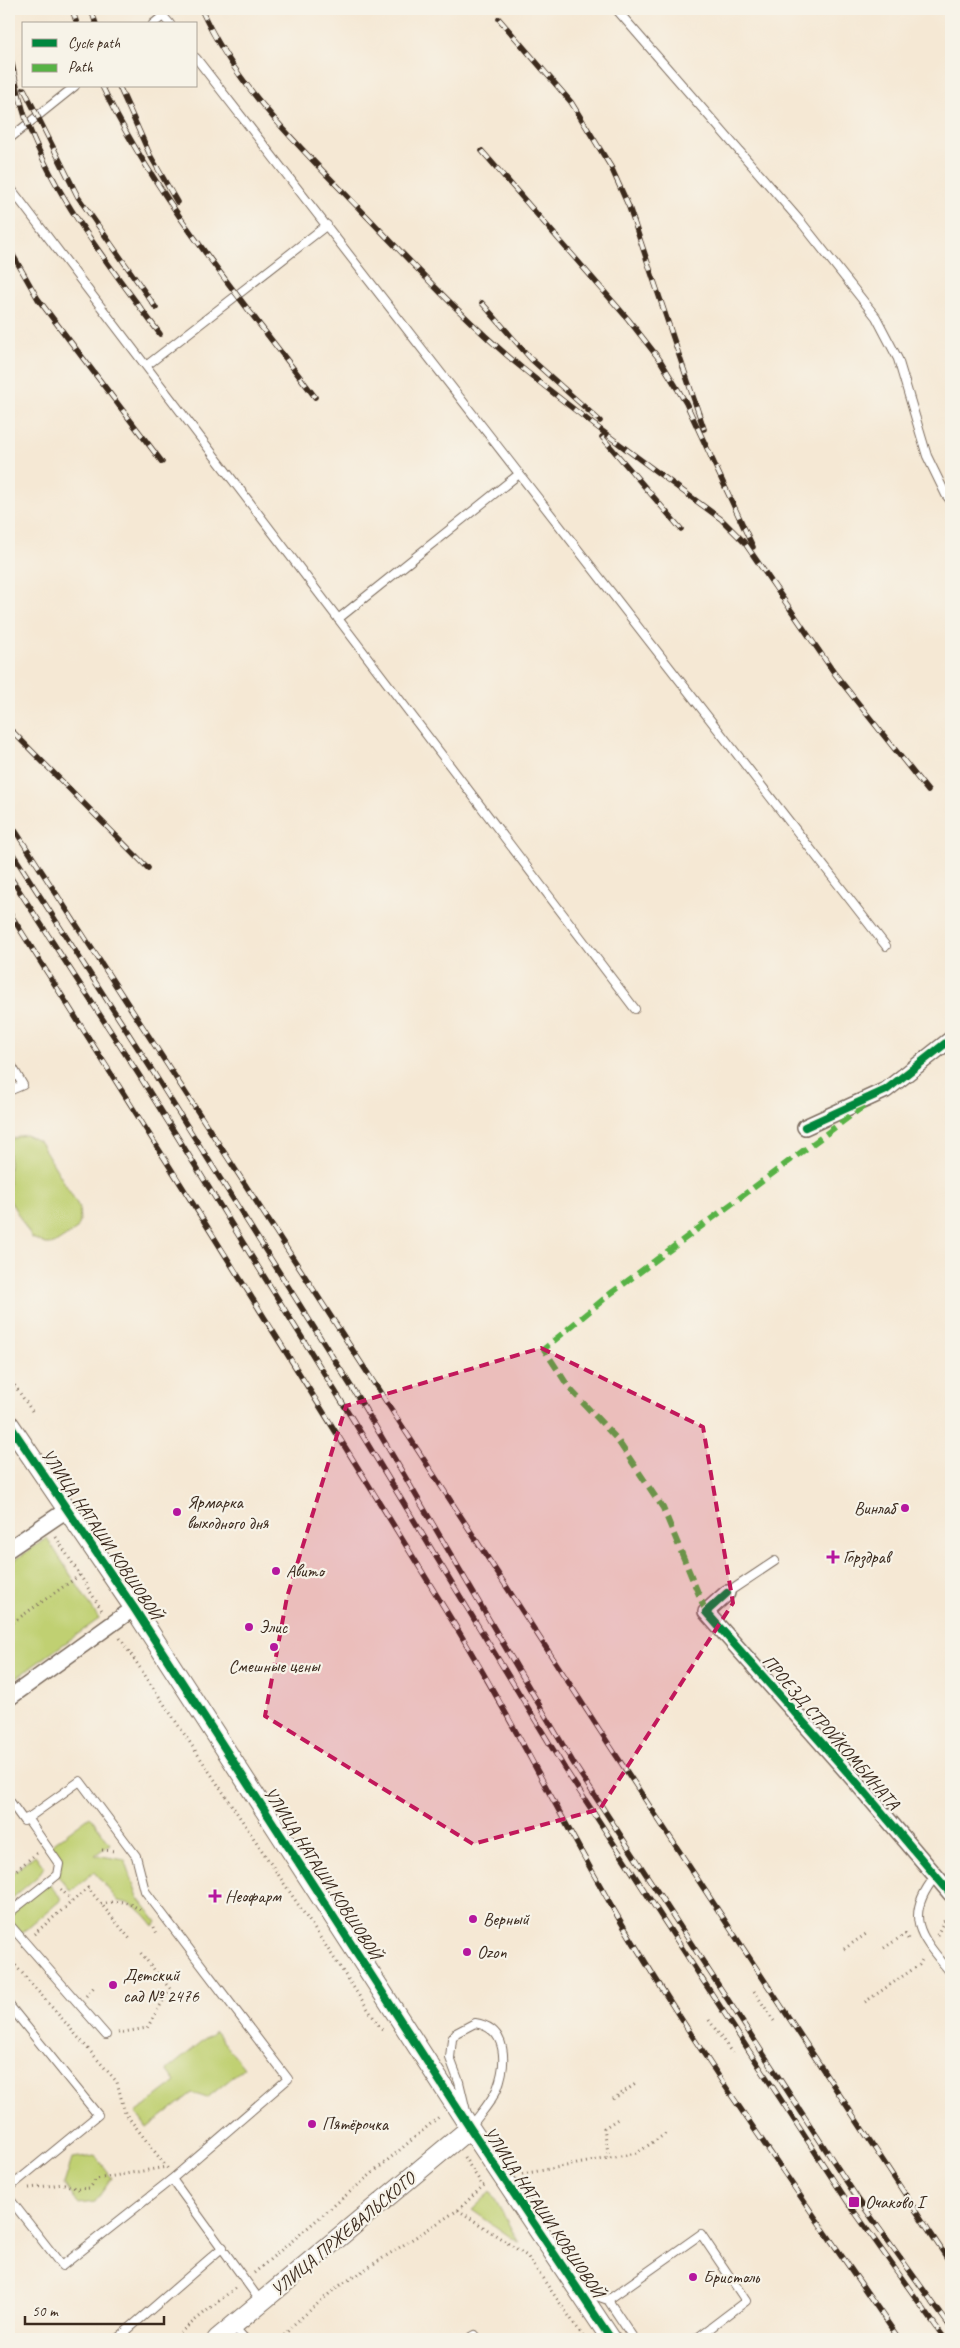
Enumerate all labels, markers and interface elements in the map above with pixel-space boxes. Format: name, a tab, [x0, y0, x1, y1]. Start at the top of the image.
legend	[22, 22, 198, 88]
text: Cycle path	[68, 34, 120, 53]
text: Path	[68, 58, 94, 77]
street label: УЛИЦА НАТАШИ КОВШОВОЙ	[37, 1444, 169, 1626]
place label: Ярмарка выходного дня	[187, 1491, 270, 1534]
place label: Винлаб	[854, 1497, 899, 1519]
marker: Винлаб	[899, 1502, 911, 1514]
marker: Ярмарка выходного дня	[171, 1506, 183, 1518]
place label: Горздрав	[843, 1546, 893, 1569]
marker: Горздрав	[827, 1551, 839, 1563]
place label: Авито	[286, 1560, 325, 1582]
marker: Авито	[270, 1565, 282, 1577]
place label: Элис	[259, 1616, 288, 1638]
marker: Элис	[243, 1621, 255, 1633]
marker: Смешные цены	[268, 1641, 280, 1653]
street label: ПРОЕЗД СТРОЙКОМБИНАТА	[758, 1650, 905, 1815]
place label: Смешные цены	[229, 1655, 321, 1677]
street label: УЛИЦА НАТАШИ КОВШОВОЙ	[259, 1783, 388, 1966]
place label: Неофарм	[225, 1885, 282, 1907]
marker: Неофарм	[209, 1890, 221, 1902]
place label: Верный	[483, 1908, 531, 1930]
marker: Верный	[467, 1913, 479, 1925]
place label: Ozon	[477, 1941, 507, 1963]
marker: Ozon	[461, 1946, 473, 1958]
place label: Детский сад № 2476	[123, 1964, 200, 2007]
marker: Детский сад № 2476	[107, 1979, 119, 1991]
place label: Пятёрочка	[322, 2113, 390, 2135]
marker: Пятёрочка	[306, 2118, 318, 2130]
street label: УЛИЦА НАТАШИ КОВШОВОЙ	[479, 2122, 611, 2304]
street label: УЛИЦА ПРЖЕВАЛЬСКОГО	[267, 2166, 421, 2301]
place label: Очаково I	[865, 2191, 928, 2213]
marker: Очаково I	[847, 2195, 861, 2209]
place label: Бристоль	[703, 2266, 760, 2288]
marker: Бристоль	[687, 2271, 699, 2283]
scale bar	[25, 2293, 164, 2325]
text: 50 m	[32, 2302, 59, 2321]

